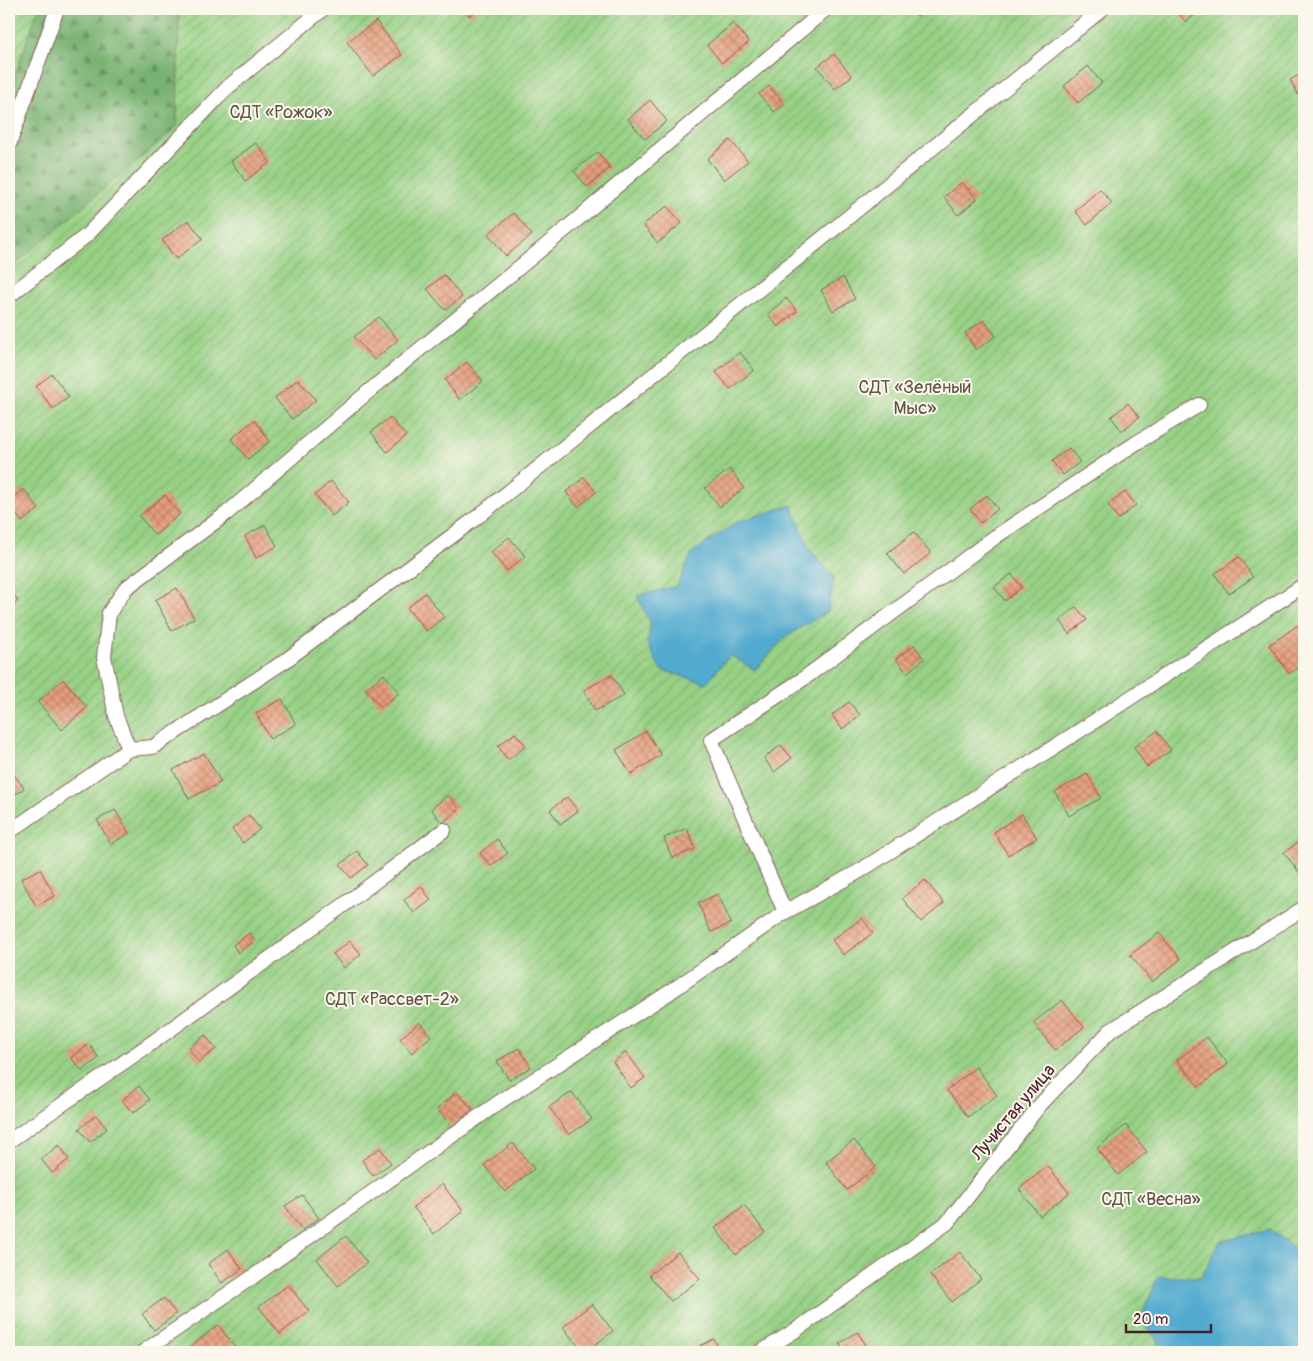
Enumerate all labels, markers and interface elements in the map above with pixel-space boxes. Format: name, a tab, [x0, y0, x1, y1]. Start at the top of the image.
park label: СДТ «Рожок»	[230, 101, 332, 124]
park label: СДТ «Зелёный Мыс»	[859, 376, 971, 420]
park label: СДТ «Рассвет-2»	[325, 988, 459, 1011]
street label: Лучистая улица	[966, 1059, 1060, 1166]
park label: СДТ «Весна»	[1101, 1188, 1201, 1211]
scale bar	[1126, 1301, 1210, 1333]
text: 20 m	[1133, 1310, 1168, 1329]

